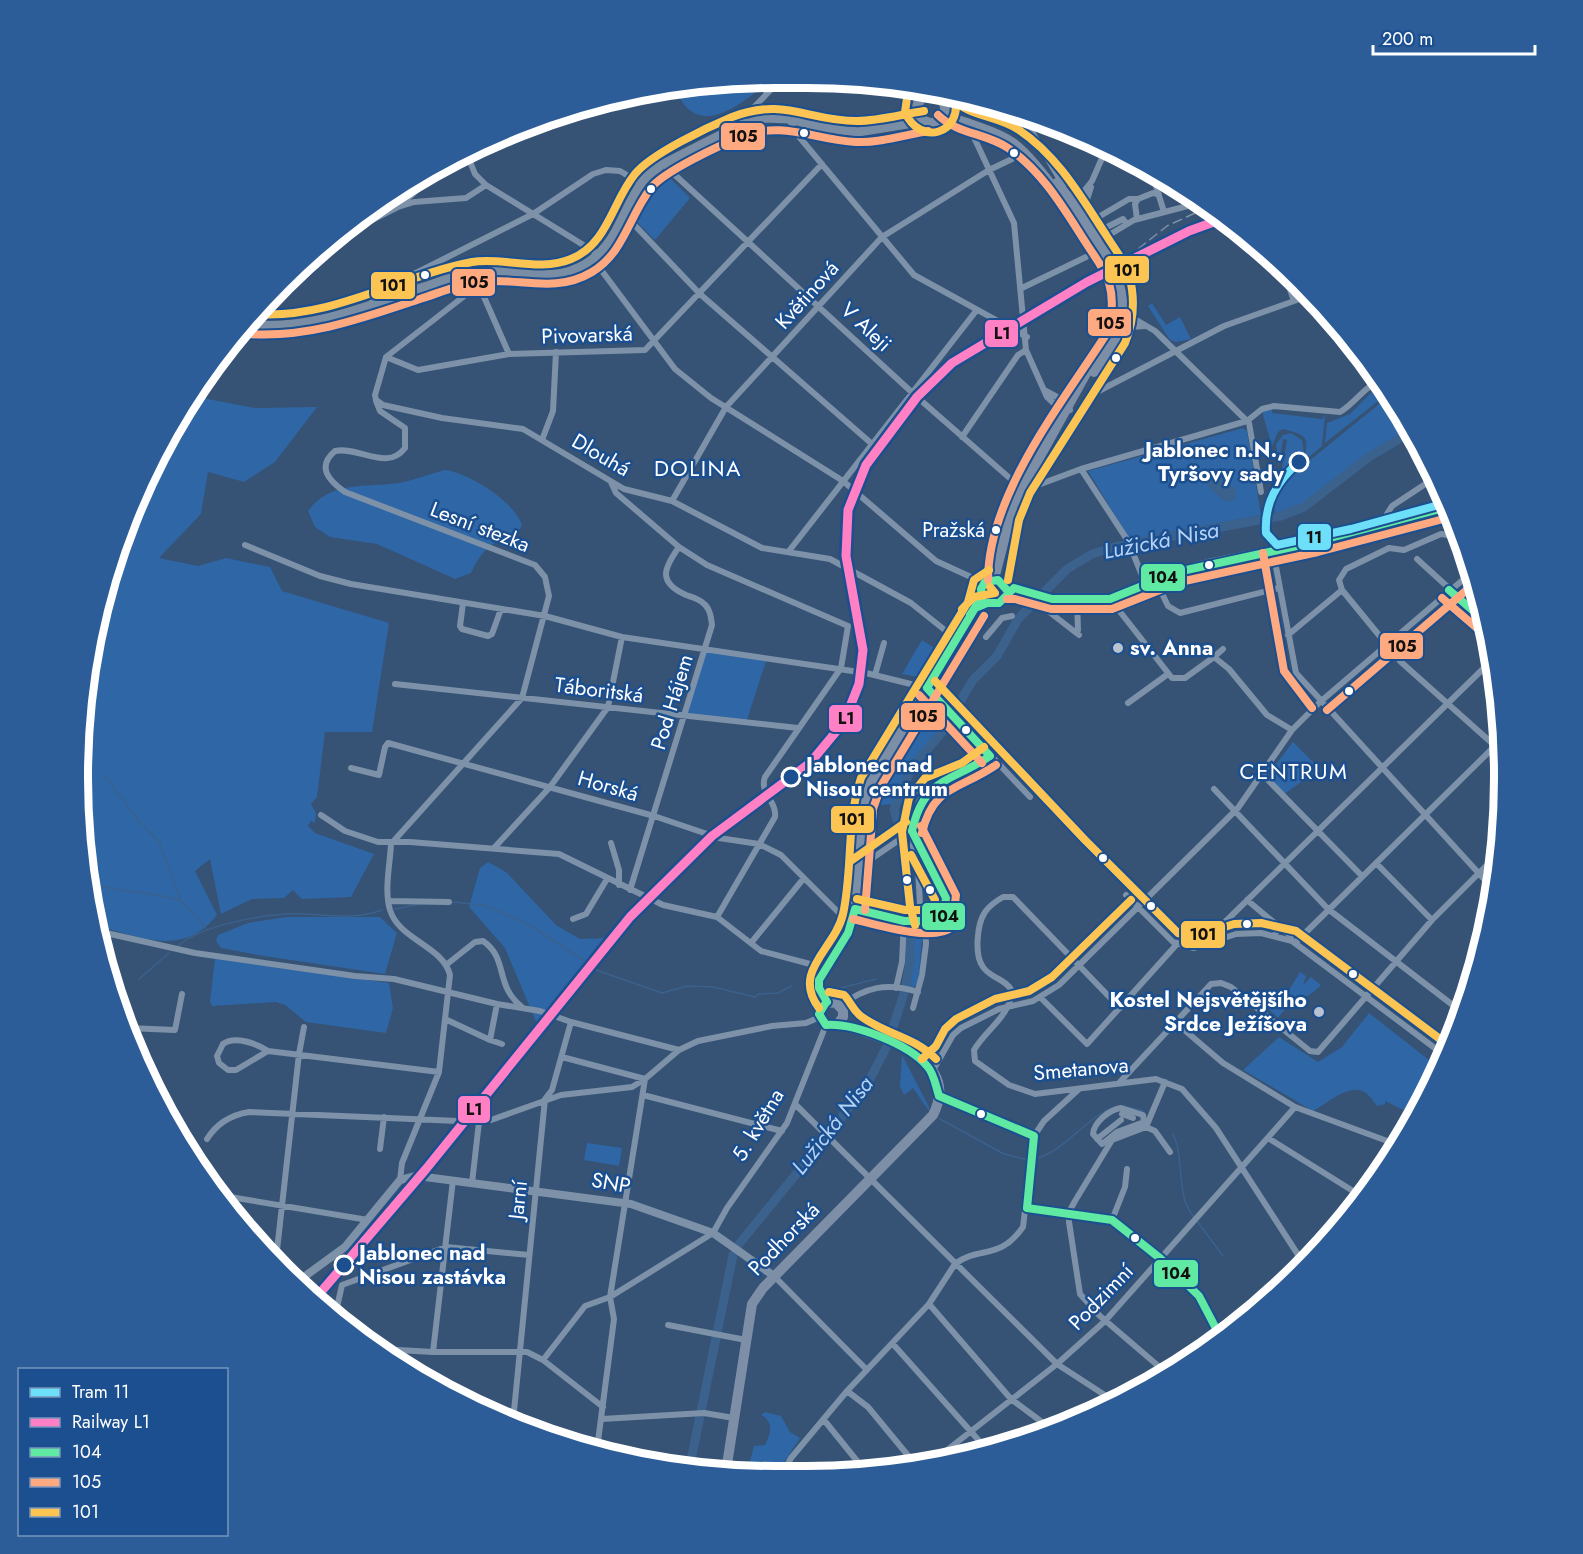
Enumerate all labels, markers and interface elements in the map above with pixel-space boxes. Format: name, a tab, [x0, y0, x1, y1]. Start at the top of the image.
scale bar	[1373, 18, 1535, 56]
text: 200 m	[1382, 26, 1433, 52]
line badge: 105	[720, 122, 766, 151]
text: 105	[728, 125, 758, 148]
unlabelled marker	[798, 127, 810, 139]
unlabelled marker	[1008, 147, 1020, 159]
unlabelled marker	[645, 183, 657, 195]
street label: Květinová	[768, 254, 846, 336]
line badge: 101	[1104, 255, 1150, 284]
text: 101	[1114, 259, 1140, 282]
line badge: 105	[451, 268, 496, 297]
unlabelled marker	[419, 269, 431, 281]
line badge: 101	[370, 271, 416, 300]
text: 105	[459, 271, 489, 294]
text: 101	[380, 274, 406, 297]
street label: V Aleji	[834, 295, 898, 359]
line badge: 105	[1087, 308, 1132, 337]
text: 105	[1095, 312, 1125, 335]
street label: Pivovarská	[541, 318, 633, 352]
line badge: L1	[984, 319, 1019, 348]
text: L1	[994, 322, 1010, 345]
unlabelled marker	[1110, 352, 1122, 364]
street label: Dlouhá	[566, 426, 636, 484]
place label: Jablonec n.N., Tyršovy sady	[1141, 435, 1285, 489]
district label: DOLINA	[654, 452, 742, 484]
marker: Jablonec n.N., Tyršovy sady	[1289, 452, 1309, 472]
street label: Lesní stezka	[426, 494, 534, 560]
water label: Lužická Nisa	[1101, 513, 1221, 567]
place label: Pražská	[922, 516, 985, 545]
line badge: 11	[1297, 523, 1332, 551]
marker: Pražská	[990, 524, 1002, 536]
text: 11	[1306, 526, 1322, 549]
unlabelled marker	[1203, 559, 1215, 571]
line badge: 104	[1140, 563, 1186, 592]
text: 104	[1148, 566, 1178, 589]
line badge: 105	[1379, 632, 1424, 660]
place label: sv. Anna	[1130, 633, 1213, 663]
text: 105	[1387, 635, 1417, 658]
marker: sv. Anna	[1111, 641, 1125, 655]
street label: Pod Hájem	[643, 651, 701, 753]
street label: Táboritská	[553, 670, 645, 710]
unlabelled marker	[1343, 685, 1355, 697]
line badge: 105	[900, 702, 946, 731]
line badge: L1	[828, 704, 863, 733]
text: 105	[908, 705, 938, 728]
text: L1	[838, 707, 854, 730]
unlabelled marker	[960, 724, 972, 736]
place label: Jablonec nad Nisou centrum	[802, 750, 948, 804]
district label: CENTRUM	[1240, 755, 1348, 787]
street label: Horská	[574, 763, 642, 809]
marker: Jablonec nad Nisou centrum	[781, 767, 801, 787]
line badge: 101	[830, 805, 875, 834]
text: 101	[839, 808, 865, 831]
unlabelled marker	[1097, 852, 1109, 864]
unlabelled marker	[901, 874, 913, 886]
unlabelled marker	[924, 884, 936, 896]
unlabelled marker	[1145, 900, 1157, 912]
line badge: 104	[921, 902, 966, 931]
text: 104	[929, 905, 959, 928]
unlabelled marker	[1241, 918, 1253, 930]
line badge: 101	[1180, 920, 1226, 949]
text: 101	[1190, 923, 1216, 946]
unlabelled marker	[1347, 968, 1359, 980]
place label: Kostel Nejsvětějšího Srdce Ježíšova	[1109, 985, 1307, 1039]
marker: Kostel Nejsvětějšího Srdce Ježíšova	[1312, 1005, 1326, 1019]
street label: Smetanova	[1032, 1050, 1130, 1088]
water label: Lužická Nisa	[783, 1069, 881, 1181]
street label: 5. května	[725, 1083, 791, 1167]
line badge: L1	[457, 1095, 491, 1124]
text: L1	[466, 1098, 482, 1121]
unlabelled marker	[975, 1108, 987, 1120]
street label: SNP	[589, 1165, 633, 1201]
street label: Jarní	[501, 1178, 535, 1224]
street label: Podhorská	[741, 1196, 827, 1282]
unlabelled marker	[1129, 1232, 1141, 1244]
place label: Jablonec nad Nisou zastávka	[355, 1238, 506, 1292]
marker: Jablonec nad Nisou zastávka	[334, 1255, 354, 1275]
street label: Podzimní	[1062, 1256, 1141, 1337]
line badge: 104	[1153, 1259, 1199, 1288]
text: 104	[1161, 1262, 1191, 1285]
legend	[18, 1368, 228, 1536]
text: Tram 11	[72, 1379, 129, 1405]
text: Railway L1	[72, 1409, 150, 1435]
text: 104	[72, 1439, 101, 1465]
text: 105	[72, 1469, 101, 1495]
text: 101	[72, 1499, 99, 1525]

